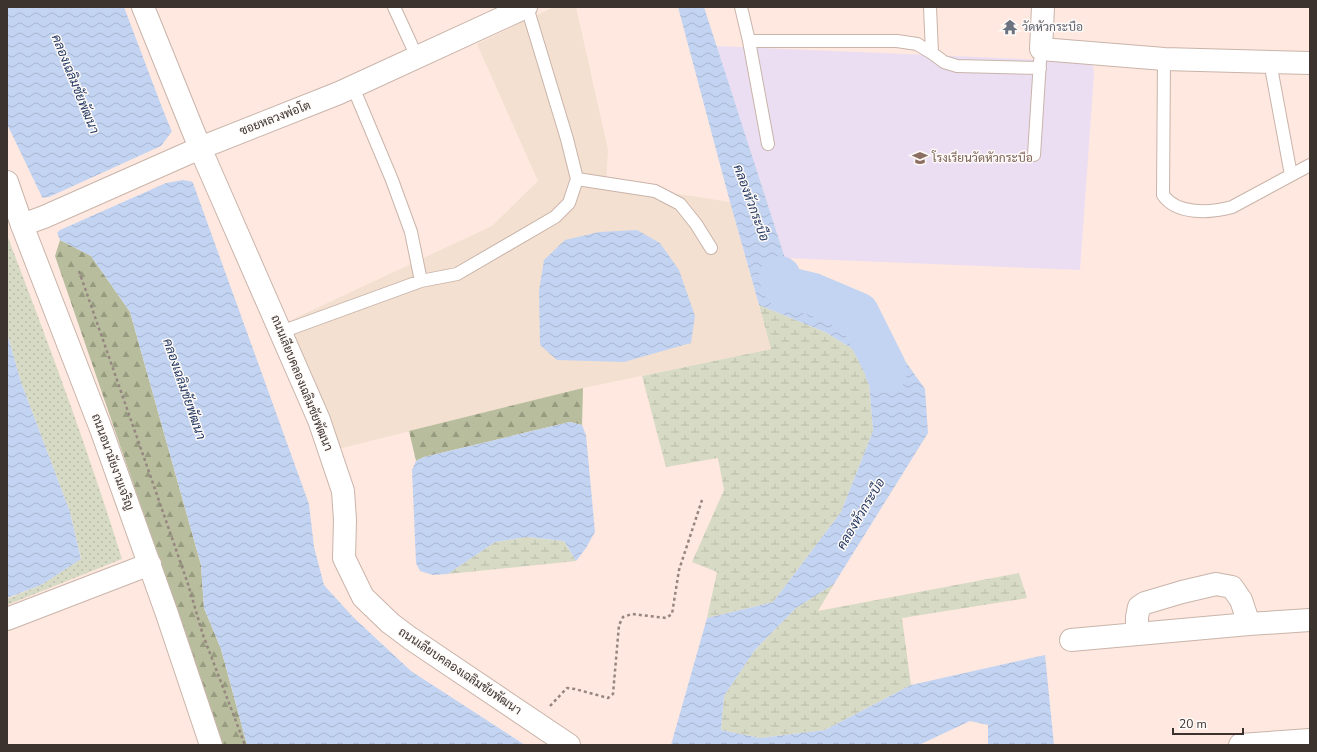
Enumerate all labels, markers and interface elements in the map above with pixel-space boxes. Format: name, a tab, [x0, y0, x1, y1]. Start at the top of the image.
temple icon: วัดหัวกระบือ	[1001, 18, 1019, 36]
place label: วัดหัวกระบือ	[1022, 19, 1083, 35]
water label: คลองเฉลิมชัยพัฒนา	[47, 32, 103, 136]
street label: ซอยหลวงพ่อโต	[237, 97, 313, 139]
school or university icon: โรงเรียนวัดหัวกระบือ	[911, 149, 929, 167]
place label: โรงเรียนวัดหัวกระบือ	[931, 150, 1033, 166]
water label: คลองหัวกระบือ	[729, 162, 774, 244]
street label: ถนนเลียบคลองเฉลิมชัยพัฒนา	[267, 313, 337, 453]
water label: คลองเฉลิมชัยพัฒนา	[158, 336, 210, 442]
street label: ถนนอนามัยงามเจริญ	[88, 411, 138, 513]
water label: คลองหัวกระบือ	[832, 474, 890, 553]
street label: ถนนเลียบคลองเฉลิมชัยพัฒนา	[395, 624, 525, 718]
scale bar	[1173, 710, 1243, 736]
text: 20 m	[1179, 716, 1207, 732]

